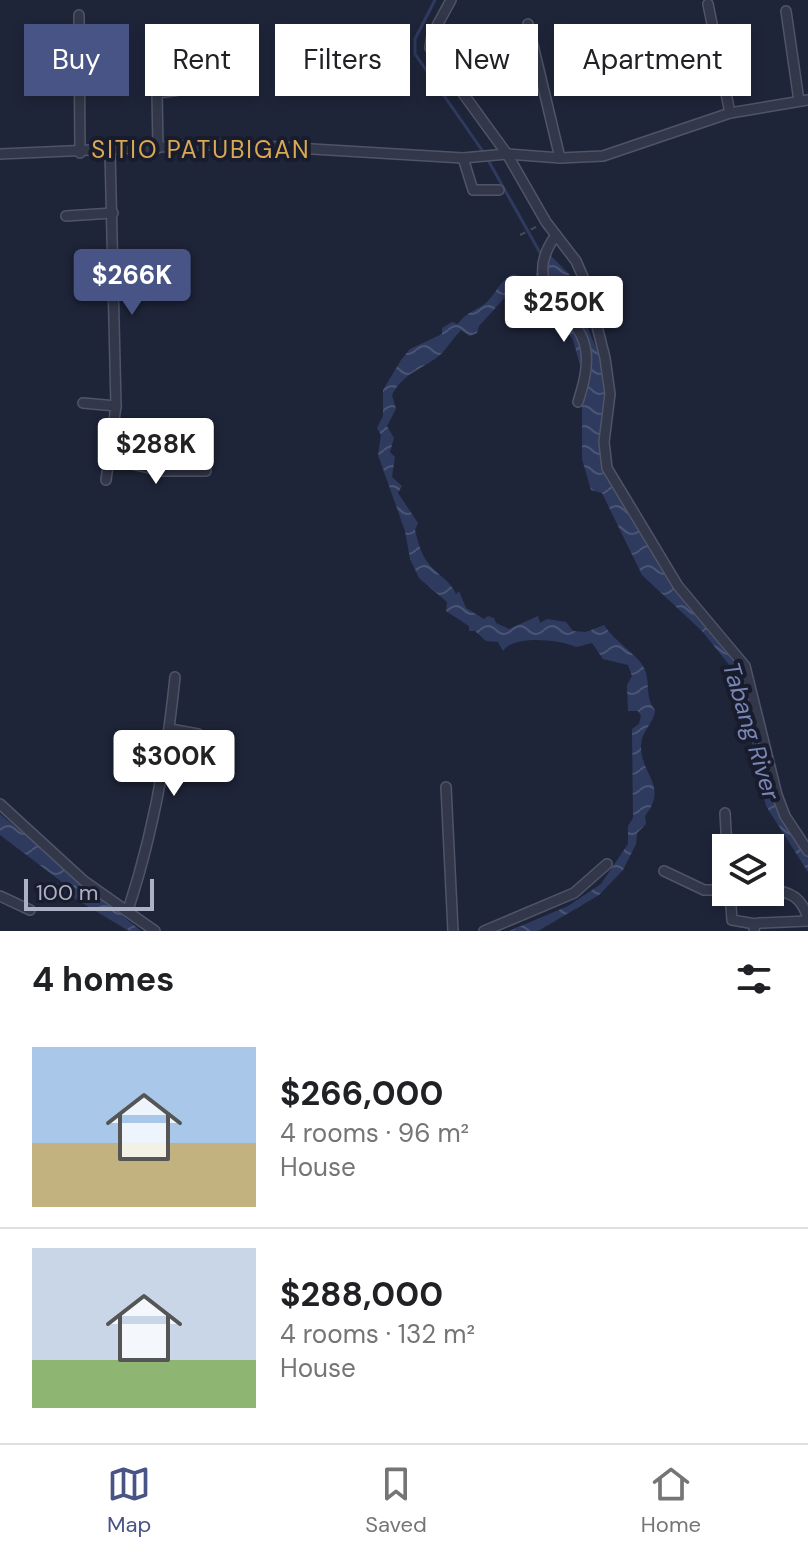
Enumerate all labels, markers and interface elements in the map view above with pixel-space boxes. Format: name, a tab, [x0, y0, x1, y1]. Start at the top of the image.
chip: Buy	[24, 24, 129, 96]
chip: Rent	[145, 24, 259, 96]
chip: Filters	[275, 24, 410, 96]
chip: New	[426, 24, 538, 96]
chip: Apartment	[554, 24, 751, 96]
district label: SITIO PATUBIGAN	[91, 134, 311, 165]
pin: $266K	[76, 249, 188, 317]
text: $266K	[92, 258, 172, 292]
pin: $250K	[508, 276, 620, 344]
text: $250K	[523, 285, 605, 319]
pin: $288K	[100, 418, 212, 486]
text: $288K	[116, 427, 196, 461]
water label: Tabang River	[716, 658, 787, 804]
pin: $300K	[118, 730, 230, 798]
text: $300K	[132, 739, 216, 773]
map controls	[712, 834, 784, 906]
button: layers	[712, 834, 784, 906]
scale bar	[24, 875, 154, 911]
text: 100 m	[36, 878, 98, 907]
text: 4 homes	[32, 957, 174, 1002]
icon: filters	[732, 957, 776, 1001]
text: $266,000	[280, 1071, 443, 1116]
icon: home	[96, 1079, 192, 1175]
text: 4 rooms · 96 m²	[280, 1116, 469, 1150]
text: House	[280, 1150, 356, 1184]
text: $288,000	[280, 1272, 443, 1317]
icon: home	[96, 1280, 192, 1376]
text: 4 rooms · 132 m²	[280, 1317, 475, 1351]
text: House	[280, 1351, 356, 1385]
tab: Map	[107, 1462, 151, 1539]
tab: Saved	[365, 1462, 427, 1539]
tab: Home	[641, 1462, 701, 1539]

